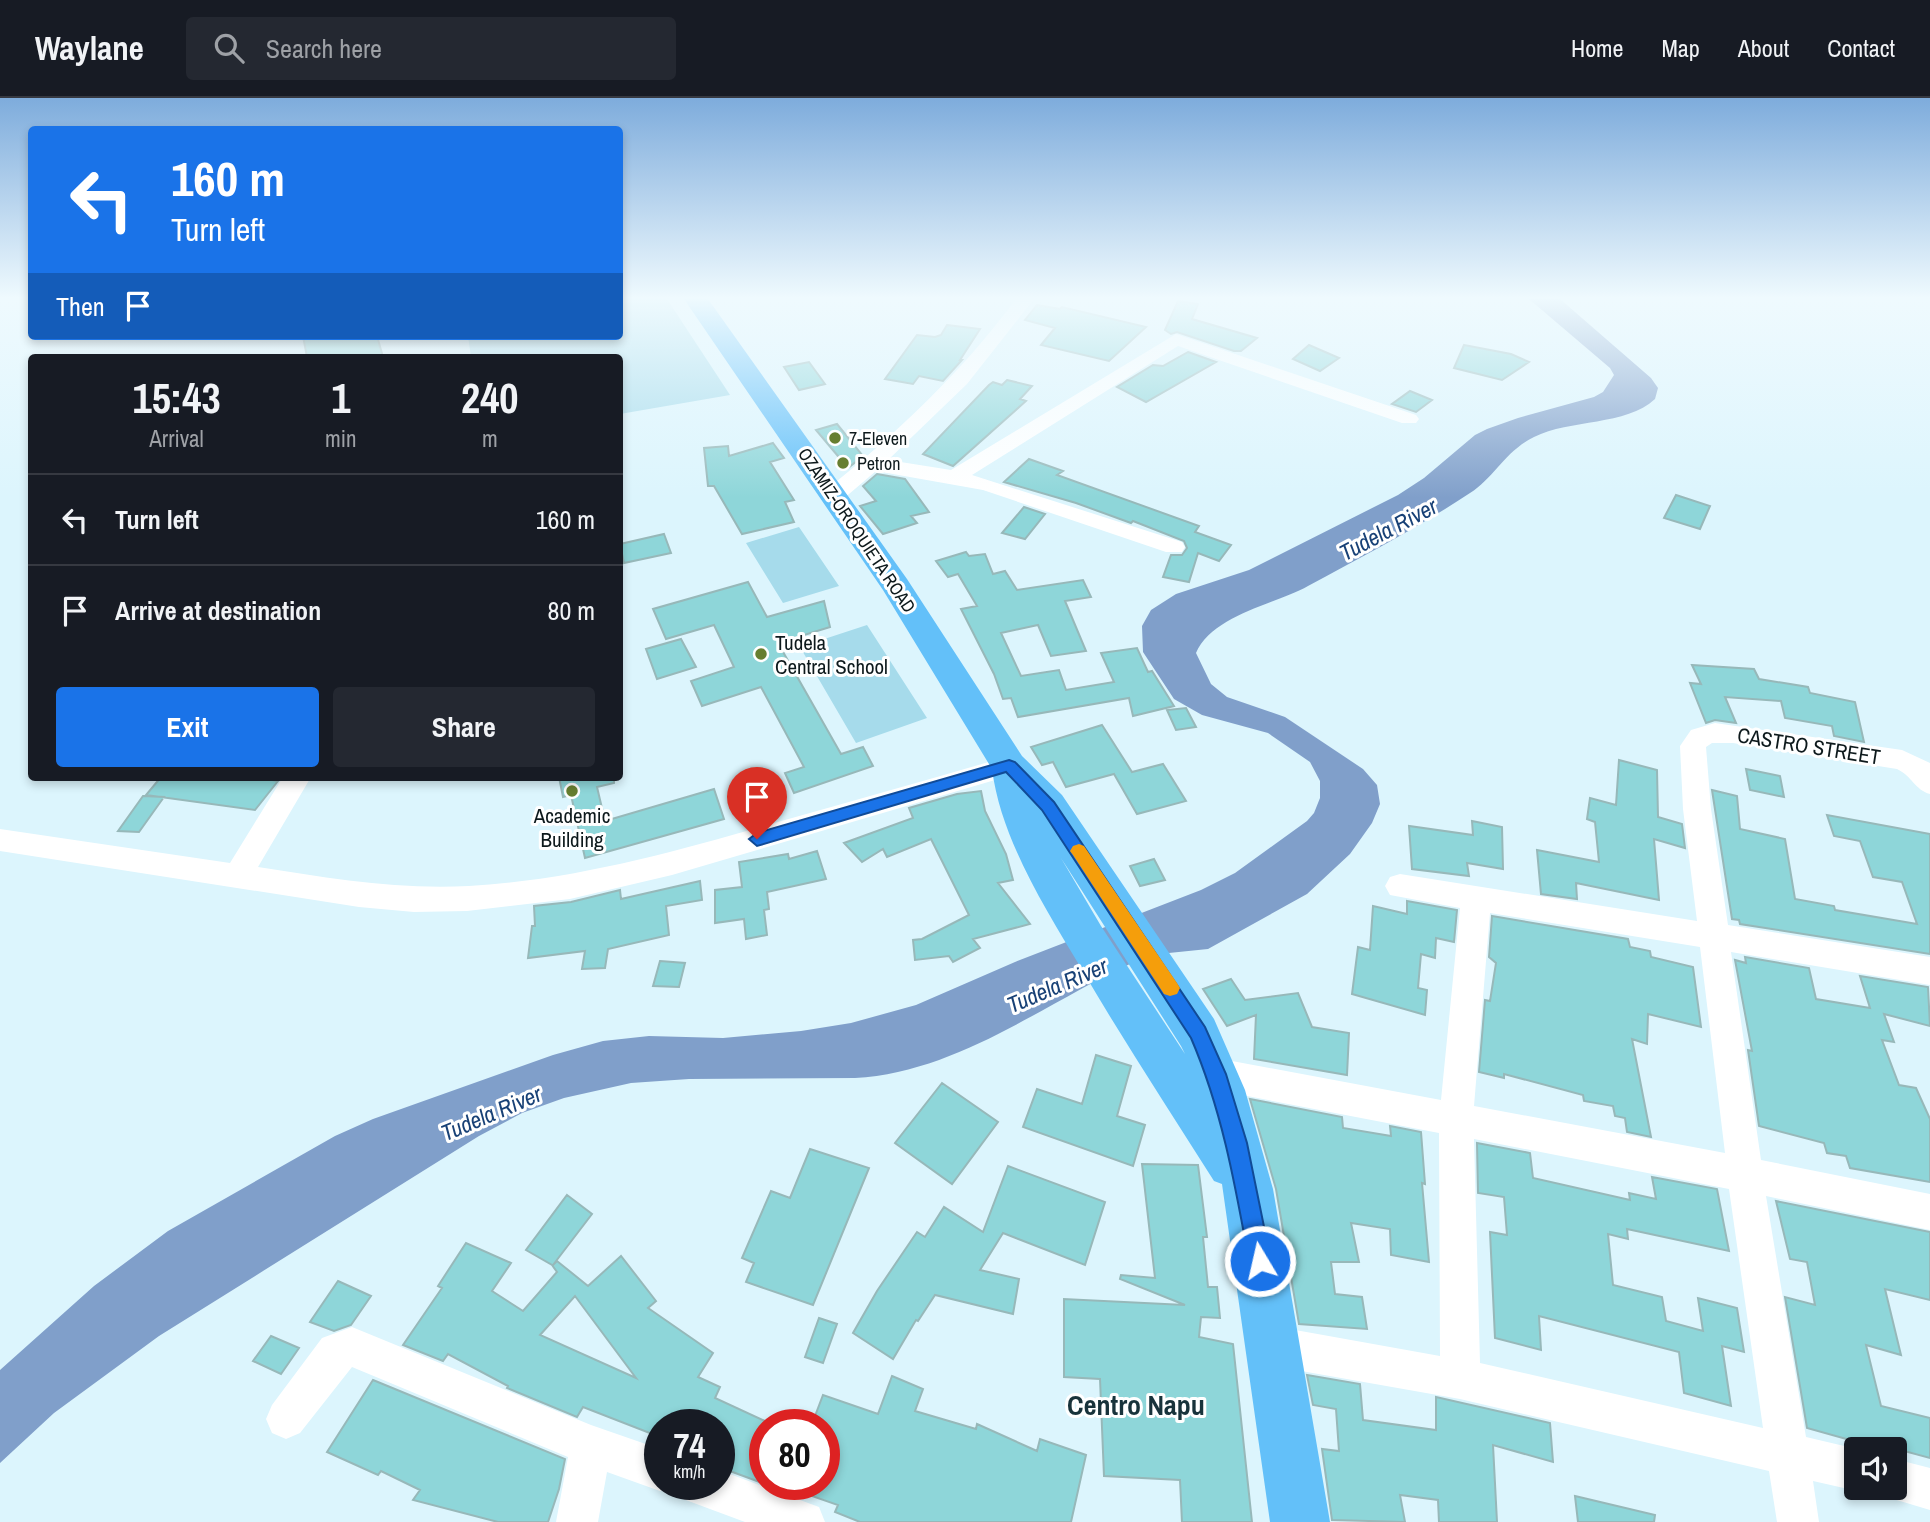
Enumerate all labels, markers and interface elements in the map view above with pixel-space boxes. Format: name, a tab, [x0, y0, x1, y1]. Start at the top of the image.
search box	[186, 17, 676, 80]
text: Waylane	[35, 26, 144, 70]
icon: search	[210, 29, 248, 67]
text: Search here	[266, 31, 382, 66]
text: Home	[1571, 32, 1623, 64]
text: Map	[1661, 32, 1700, 64]
text: About	[1738, 32, 1789, 64]
text: Contact	[1827, 32, 1895, 64]
text: 160 m	[171, 145, 285, 211]
icon: left	[56, 154, 147, 245]
text: Turn left	[171, 208, 265, 251]
icon: arrive	[119, 287, 157, 325]
text: Then	[56, 289, 105, 324]
text: 15:43	[133, 370, 221, 426]
text: 1	[331, 370, 350, 426]
text: 240	[461, 370, 519, 426]
text: Arrival	[149, 423, 204, 454]
text: min	[325, 423, 357, 454]
text: m	[482, 423, 498, 454]
place label: 7-Eleven	[849, 426, 907, 451]
marker: 7-Eleven	[827, 430, 843, 446]
street label: OZAMIZ-OROQUIETA ROAD	[792, 443, 922, 617]
place label: Petron	[857, 451, 901, 476]
marker: Petron	[835, 455, 851, 471]
water label: Tudela River	[1334, 490, 1443, 568]
icon: left	[56, 501, 94, 539]
text: Turn left	[115, 502, 199, 537]
text: 160 m	[536, 502, 595, 537]
icon: arrive	[56, 592, 94, 630]
text: Arrive at destination	[115, 593, 321, 628]
text: 80 m	[548, 593, 595, 628]
place label: Tudela Central School	[775, 628, 888, 681]
marker: Tudela Central School	[753, 646, 769, 662]
button: Exit	[56, 687, 319, 767]
button: Share	[333, 687, 595, 767]
street label: CASTRO STREET	[1735, 720, 1883, 772]
pin	[727, 767, 787, 839]
icon: arrive	[738, 778, 776, 816]
marker: Academic Building	[564, 783, 580, 799]
place label: Academic Building	[533, 801, 610, 854]
water label: Tudela River	[1002, 950, 1113, 1020]
water label: Tudela River	[436, 1078, 547, 1148]
position arrow	[1223, 1224, 1297, 1298]
district label: Centro Napu	[1067, 1386, 1205, 1424]
speed limit sign: 80	[749, 1409, 840, 1500]
text: 74	[674, 1422, 705, 1469]
map controls	[1844, 1437, 1907, 1500]
button: sound	[1844, 1437, 1907, 1500]
text: km/h	[674, 1459, 706, 1484]

